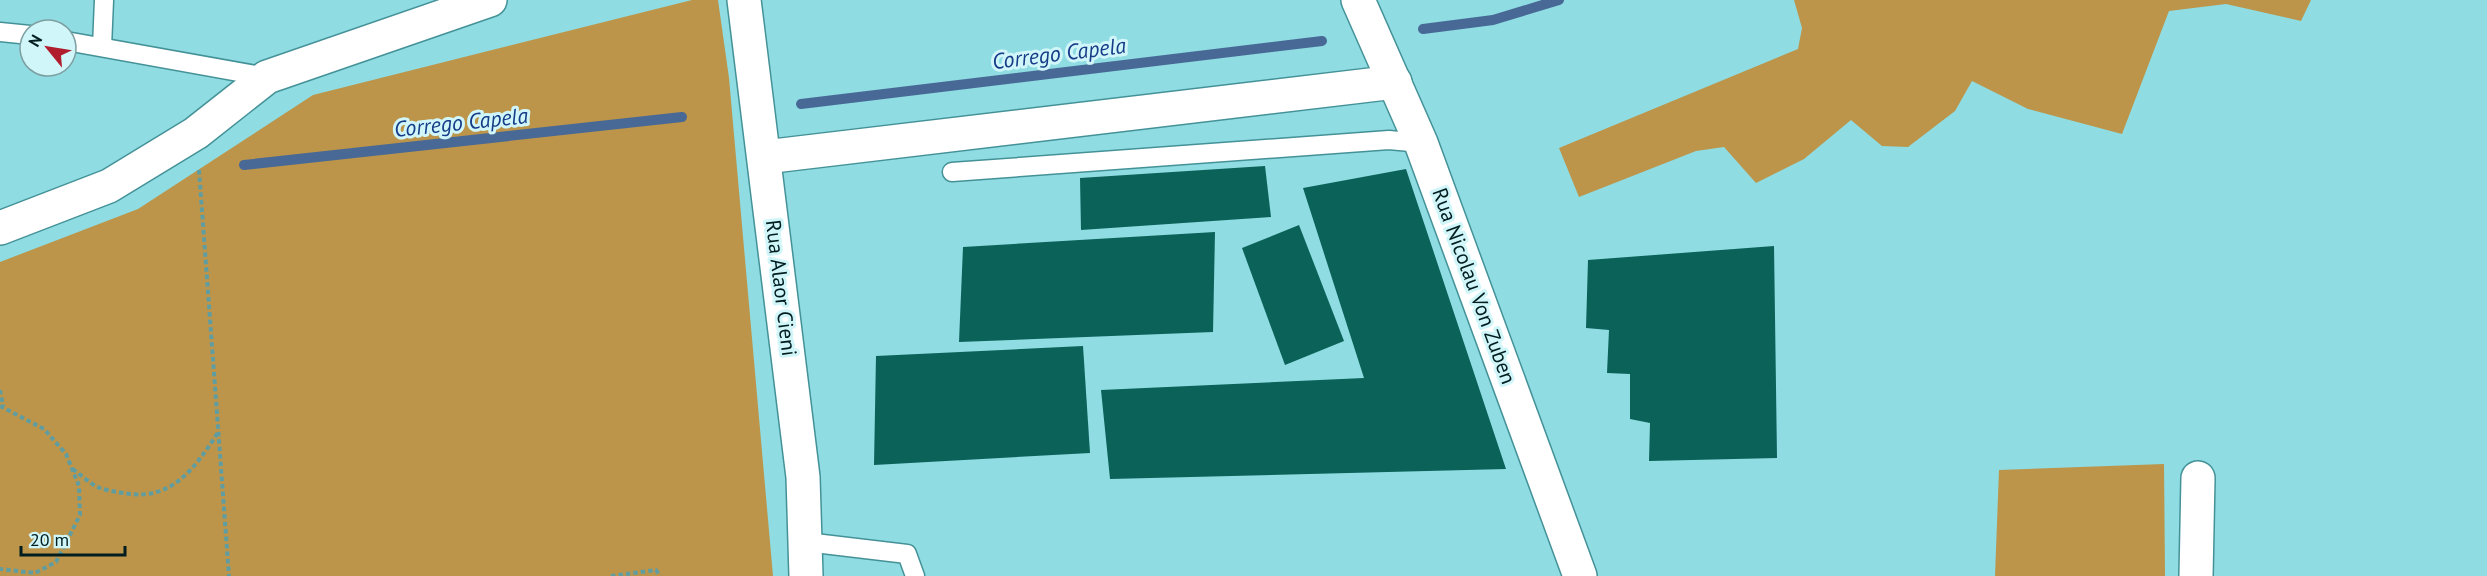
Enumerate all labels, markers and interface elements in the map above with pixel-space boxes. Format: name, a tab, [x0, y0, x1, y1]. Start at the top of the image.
north arrow	[18, 18, 78, 78]
text: N	[24, 31, 46, 50]
water label: Corrego Capela	[991, 31, 1128, 75]
water label: Corrego Capela	[393, 101, 530, 143]
street label: Rua Nicolau Von Zuben	[1426, 184, 1523, 388]
street label: Rua Alaor Cieni	[760, 218, 803, 358]
scale bar	[21, 519, 124, 557]
text: 20 m	[30, 528, 69, 551]

